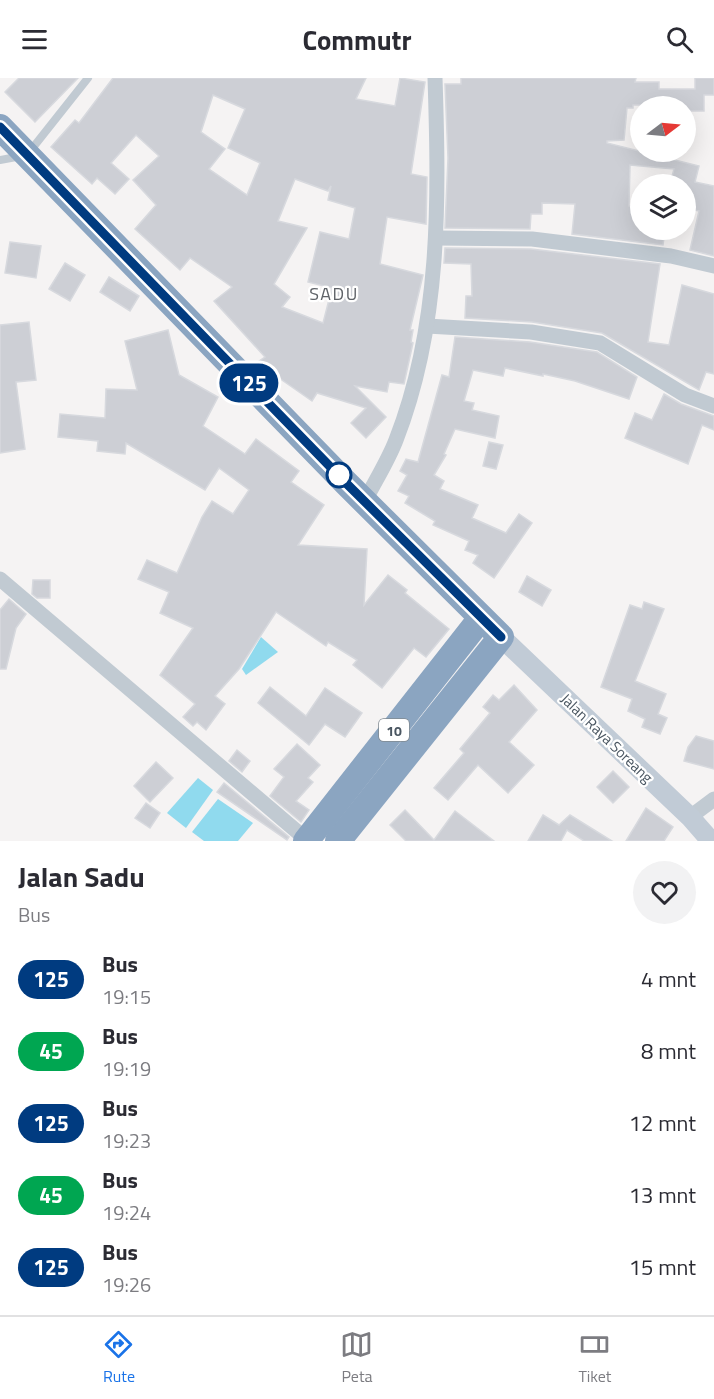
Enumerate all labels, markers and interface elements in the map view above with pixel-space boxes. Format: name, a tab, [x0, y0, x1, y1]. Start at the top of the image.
text: Commutr	[303, 19, 411, 60]
icon: menu	[18, 23, 51, 56]
icon: search	[663, 23, 696, 56]
north arrow	[630, 96, 696, 162]
map controls	[630, 96, 696, 240]
button: layers	[630, 174, 696, 240]
district label: SADU	[309, 280, 359, 307]
line badge: 125	[214, 364, 284, 402]
text: 125	[231, 367, 267, 399]
unlabelled marker	[326, 462, 352, 488]
street label: Jalan Raya Soreang	[556, 688, 659, 788]
road number: 10	[379, 719, 409, 741]
text: Jalan Sadu	[18, 855, 145, 898]
button: heart	[633, 861, 696, 924]
text: Bus	[18, 899, 50, 930]
text: Bus	[102, 947, 138, 981]
text: 4 mnt	[641, 962, 696, 996]
text: 125	[33, 963, 69, 995]
text: 19:15	[102, 981, 151, 1012]
text: Bus	[102, 1019, 138, 1053]
text: 8 mnt	[641, 1034, 696, 1068]
text: 45	[39, 1035, 63, 1067]
text: 19:19	[102, 1053, 151, 1084]
text: Bus	[102, 1091, 138, 1125]
text: 12 mnt	[629, 1106, 696, 1140]
text: 125	[33, 1107, 69, 1139]
text: 19:23	[102, 1125, 151, 1156]
text: Bus	[102, 1163, 138, 1197]
text: 13 mnt	[629, 1178, 696, 1212]
text: 45	[39, 1179, 63, 1211]
text: 19:24	[102, 1197, 151, 1228]
text: Bus	[102, 1235, 138, 1269]
text: 15 mnt	[629, 1250, 696, 1284]
text: 125	[33, 1251, 69, 1283]
text: 19:26	[102, 1269, 151, 1300]
tab: Rute	[102, 1328, 135, 1388]
tab: Peta	[340, 1328, 373, 1388]
tab: Tiket	[578, 1328, 611, 1388]

